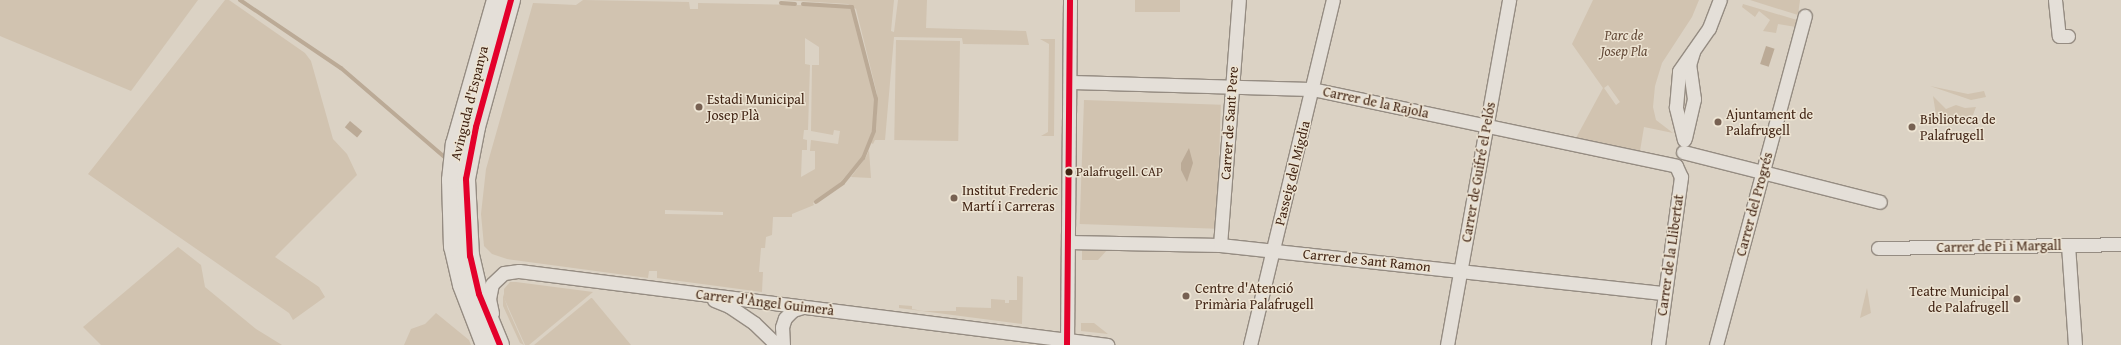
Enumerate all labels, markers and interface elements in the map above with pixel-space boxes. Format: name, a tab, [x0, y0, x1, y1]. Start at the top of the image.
park label: Parc de Josep Pla	[1600, 27, 1648, 60]
street label: Avinguda d'Espanya	[447, 44, 491, 162]
street label: Carrer de Sant Pere	[1217, 66, 1241, 180]
street label: Carrer de la Rajola	[1322, 83, 1430, 121]
place label: Estadi Municipal Josep Plà	[707, 91, 805, 124]
street label: Carrer de Guifré el Pelós	[1457, 101, 1499, 243]
marker: Estadi Municipal Josep Plà	[694, 102, 704, 112]
place label: Ajuntament de Palafrugell	[1726, 106, 1813, 138]
place label: Biblioteca de Palafrugell	[1920, 111, 1996, 144]
marker: Ajuntament de Palafrugell	[1713, 117, 1723, 127]
street label: Passeig del Migdia	[1271, 119, 1313, 227]
marker: Biblioteca de Palafrugell	[1907, 122, 1917, 132]
street label: Carrer del Progrés	[1732, 150, 1776, 258]
place label: Palafrugell. CAP	[1076, 164, 1163, 180]
marker: Palafrugell. CAP	[1064, 167, 1074, 177]
place label: Institut Frederic Martí i Carreras	[962, 182, 1058, 214]
marker: Institut Frederic Martí i Carreras	[949, 193, 959, 203]
street label: Carrer de la Llibertat	[1653, 193, 1687, 317]
street label: Carrer de Pi i Margall	[1936, 237, 2062, 255]
street label: Carrer de Sant Ramon	[1302, 245, 1432, 275]
place label: Centre d'Atenció Primària Palafrugell	[1195, 280, 1314, 312]
place label: Teatre Municipal de Palafrugell	[1909, 283, 2009, 316]
street label: Carrer d'Àngel Guimerà	[695, 285, 835, 319]
marker: Centre d'Atenció Primària Palafrugell	[1180, 290, 1192, 302]
marker: Teatre Municipal de Palafrugell	[2012, 294, 2022, 304]

